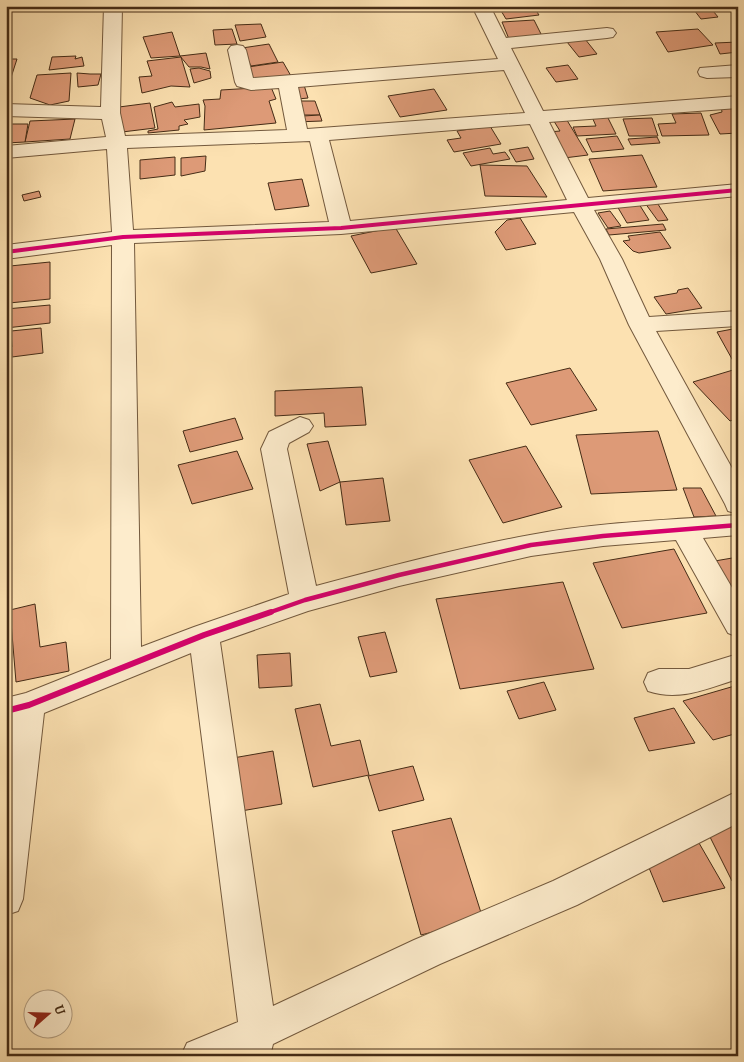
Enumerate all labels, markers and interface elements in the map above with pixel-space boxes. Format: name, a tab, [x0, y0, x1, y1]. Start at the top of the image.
north arrow	[22, 990, 72, 1040]
text: U	[49, 1002, 70, 1017]

